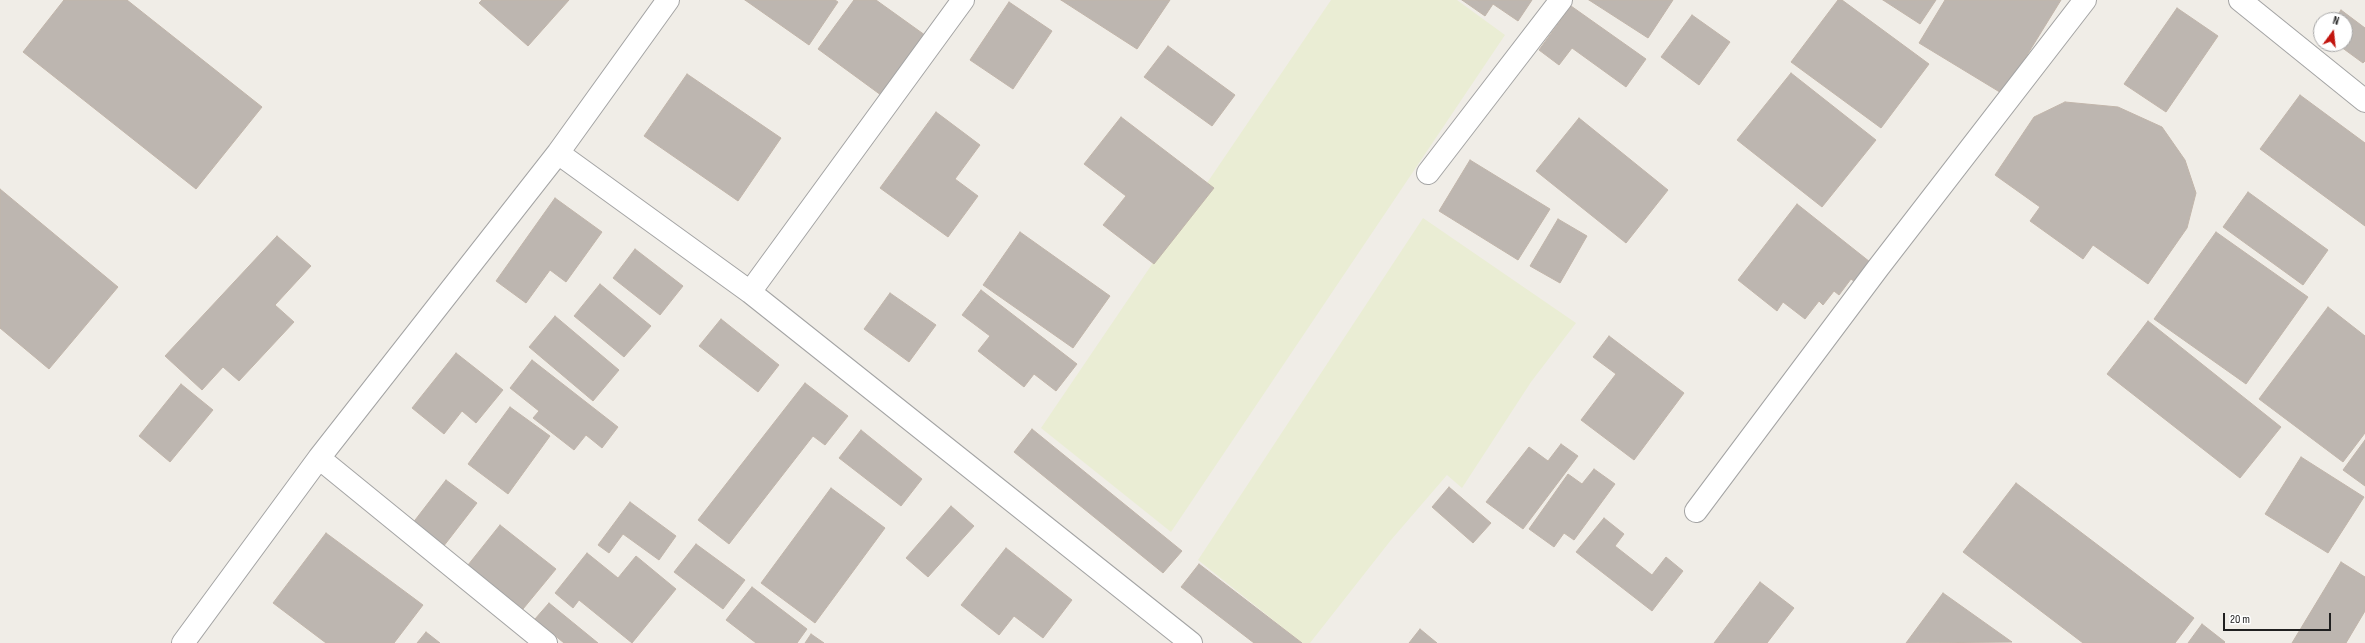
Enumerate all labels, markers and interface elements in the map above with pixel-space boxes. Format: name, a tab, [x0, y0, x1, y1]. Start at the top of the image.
north arrow	[2313, 12, 2353, 52]
text: N	[2331, 14, 2340, 28]
scale bar	[2225, 605, 2333, 631]
text: 20 m	[2230, 612, 2250, 627]

